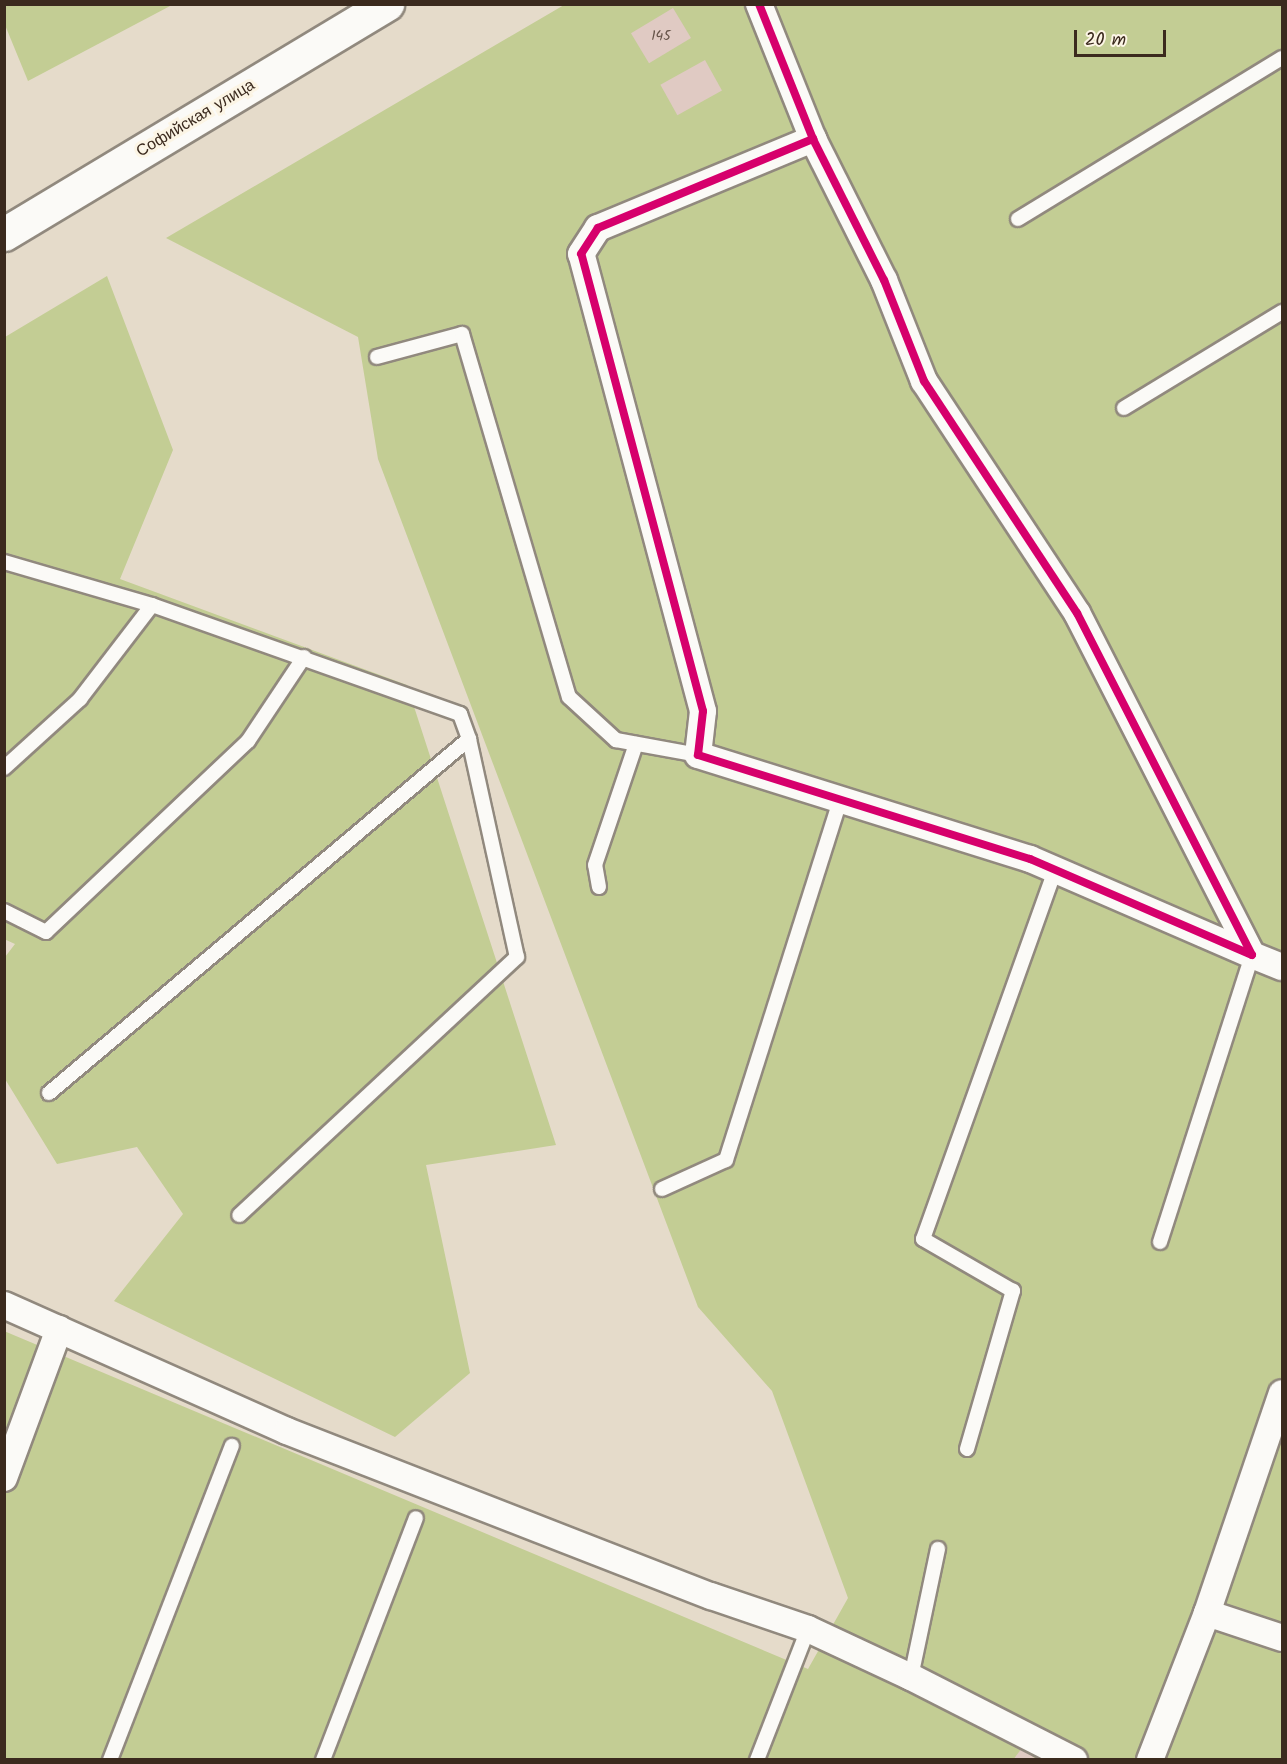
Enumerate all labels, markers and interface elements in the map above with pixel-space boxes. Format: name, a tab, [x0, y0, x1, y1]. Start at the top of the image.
scale bar	[1077, 18, 1168, 56]
text: 20 m	[1085, 26, 1126, 55]
house number: 145	[651, 28, 671, 44]
street label: Софийская улица	[133, 76, 259, 162]

